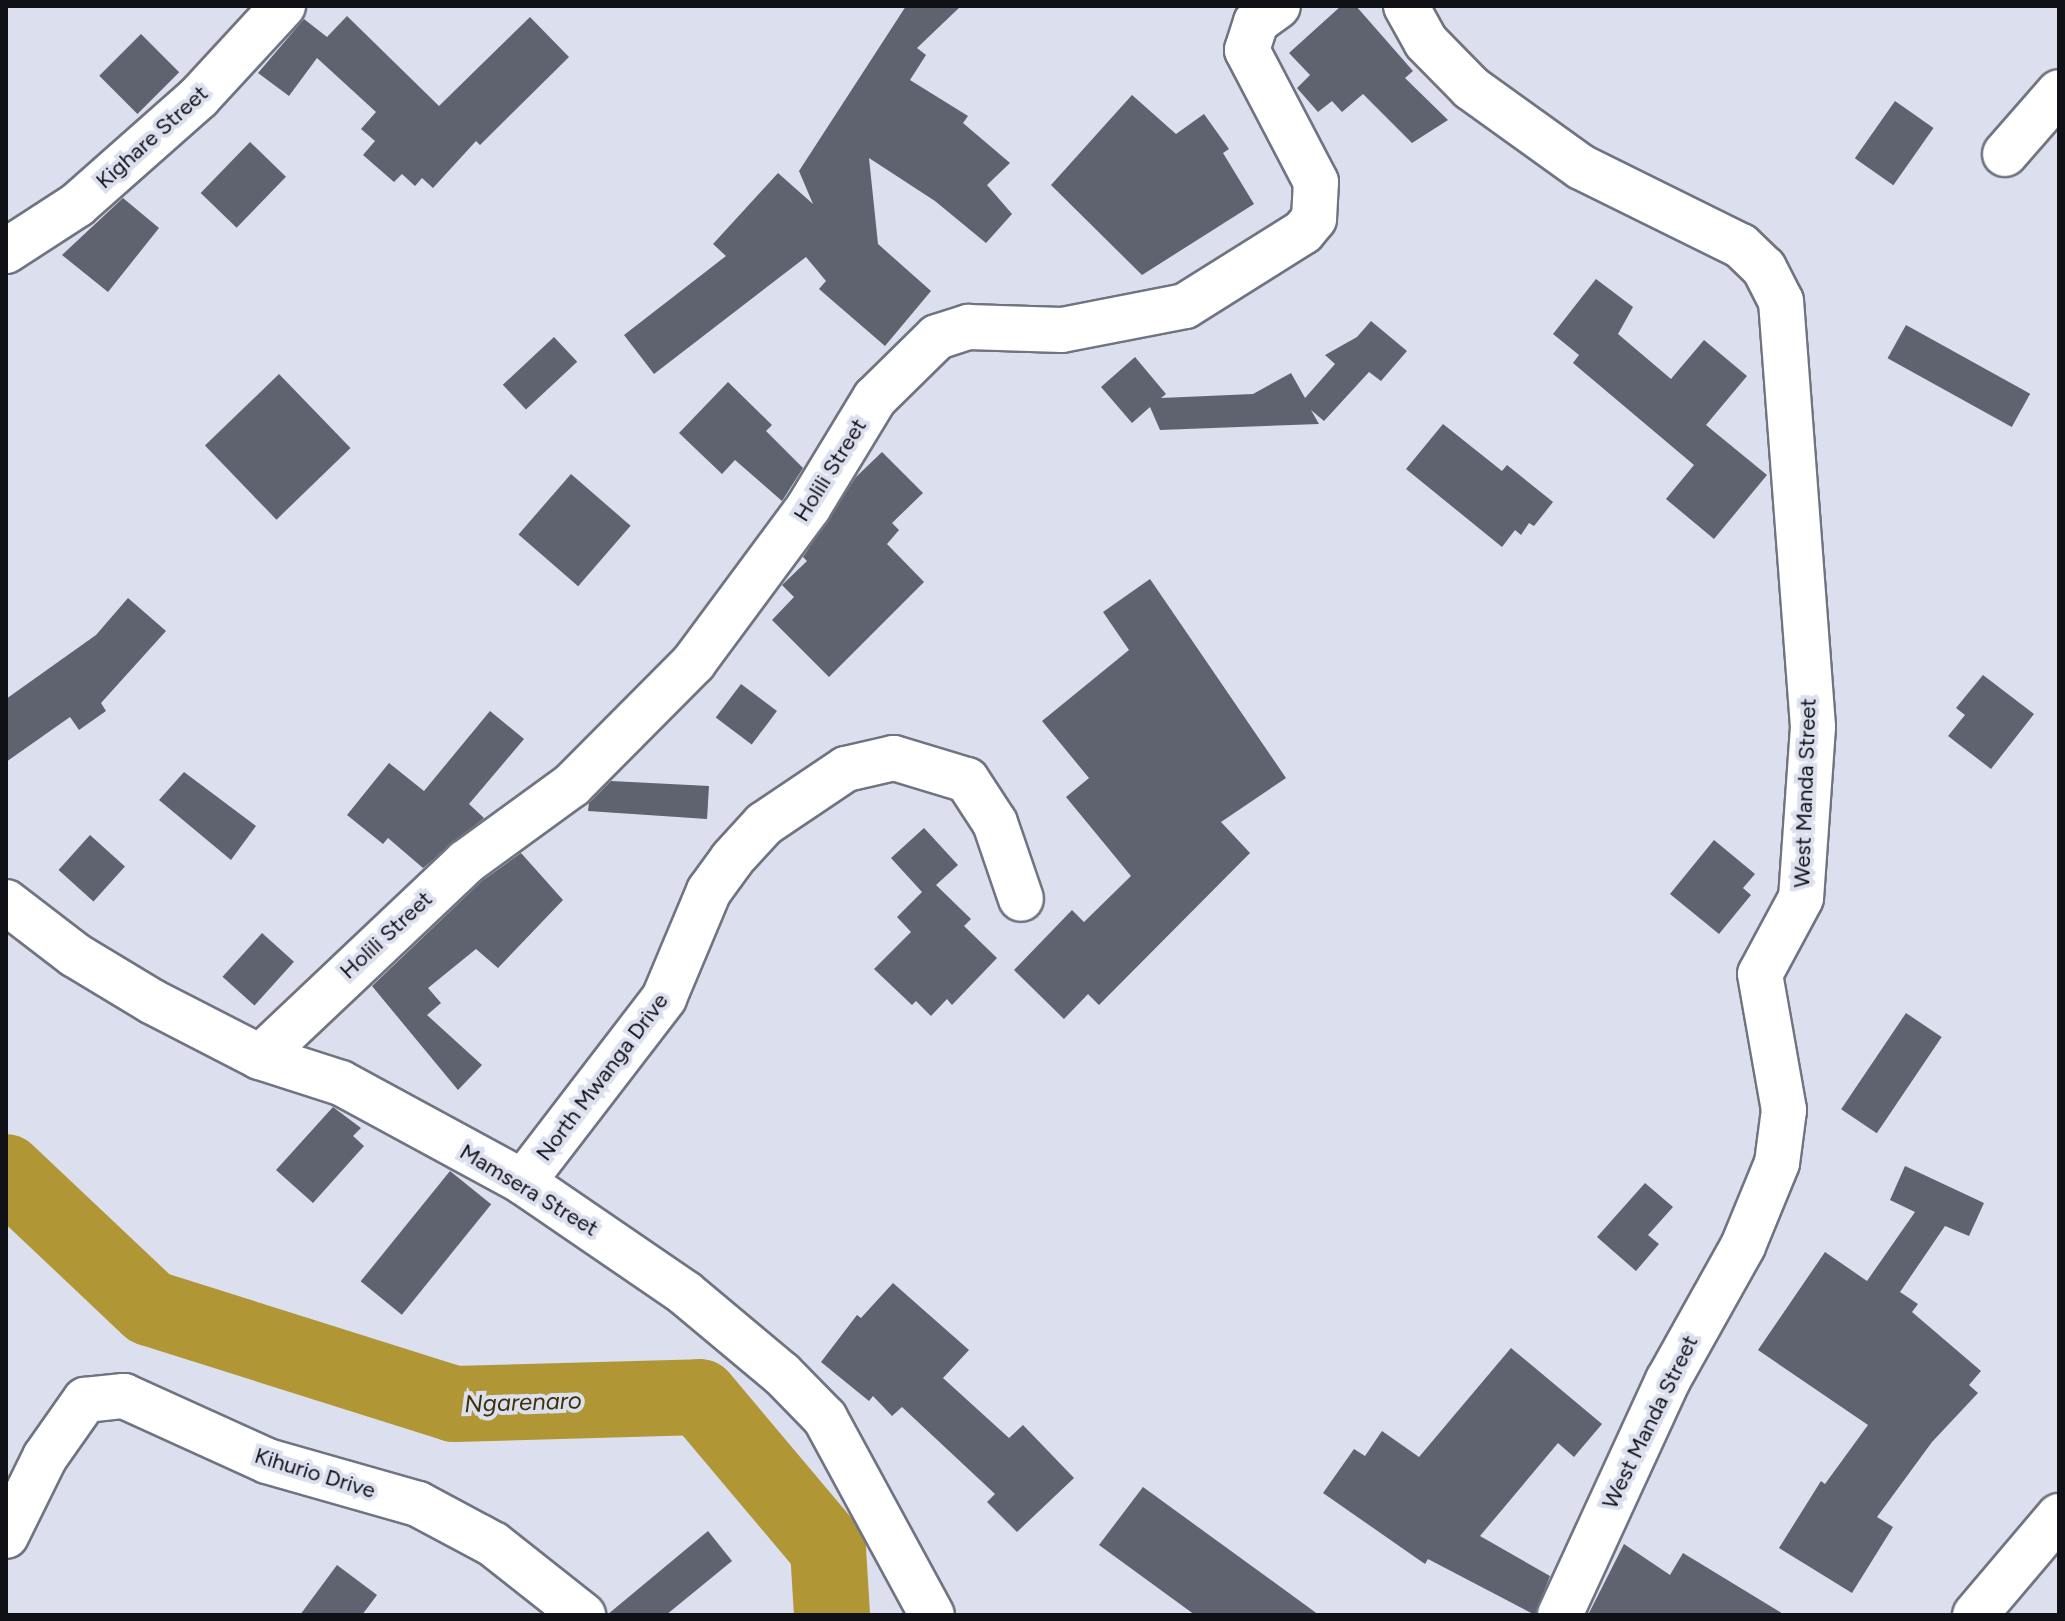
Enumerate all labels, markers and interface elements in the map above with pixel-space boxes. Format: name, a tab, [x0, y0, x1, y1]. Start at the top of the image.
street label: Kighare Street	[91, 80, 213, 194]
street label: Holili Street	[788, 414, 872, 526]
street label: West Manda Street	[1789, 698, 1821, 888]
street label: Holili Street	[335, 886, 437, 984]
street label: North Mwanga Drive	[530, 988, 674, 1166]
street label: Mamsera Street	[455, 1138, 603, 1242]
street label: West Manda Street	[1597, 1331, 1703, 1513]
water label: Ngarenaro	[464, 1386, 582, 1418]
street label: Kihurio Drive	[252, 1442, 378, 1504]

